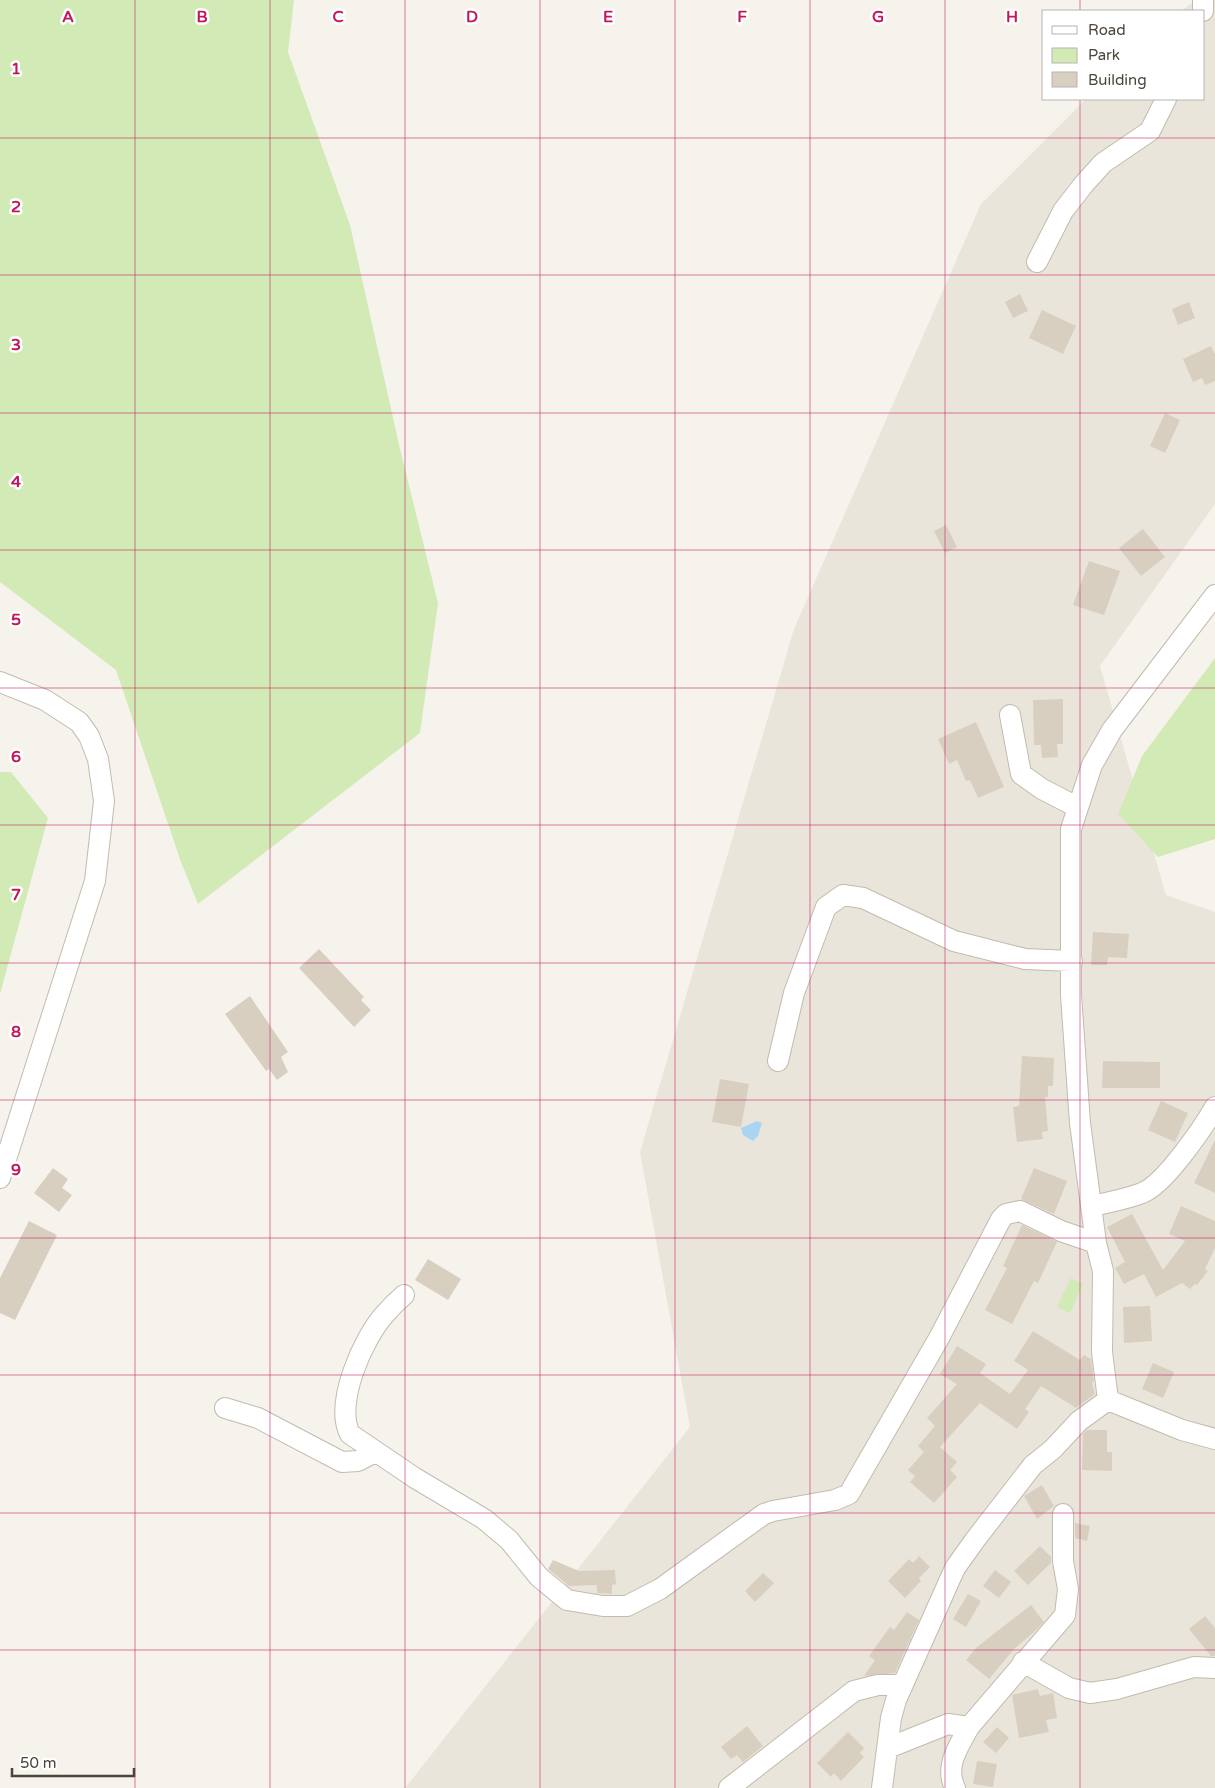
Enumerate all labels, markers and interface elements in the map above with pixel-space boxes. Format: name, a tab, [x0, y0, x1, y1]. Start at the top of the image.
text: A	[62, 7, 74, 27]
text: B	[196, 7, 208, 27]
text: C	[332, 7, 344, 27]
text: D	[466, 7, 478, 27]
text: E	[603, 7, 613, 27]
text: F	[737, 7, 747, 27]
text: G	[872, 7, 884, 27]
text: H	[1006, 7, 1018, 27]
legend	[1042, 10, 1205, 100]
text: Road	[1088, 21, 1126, 39]
text: Park	[1088, 46, 1120, 64]
text: 1	[11, 59, 21, 79]
text: Building	[1088, 71, 1147, 89]
text: 2	[11, 197, 21, 217]
text: 3	[11, 335, 21, 355]
text: 4	[11, 472, 21, 492]
text: 5	[11, 610, 21, 630]
text: 6	[11, 747, 21, 767]
text: 7	[11, 885, 21, 905]
text: 8	[11, 1022, 21, 1042]
text: 9	[11, 1160, 21, 1180]
scale bar	[12, 1746, 135, 1778]
text: 50 m	[20, 1754, 57, 1772]

